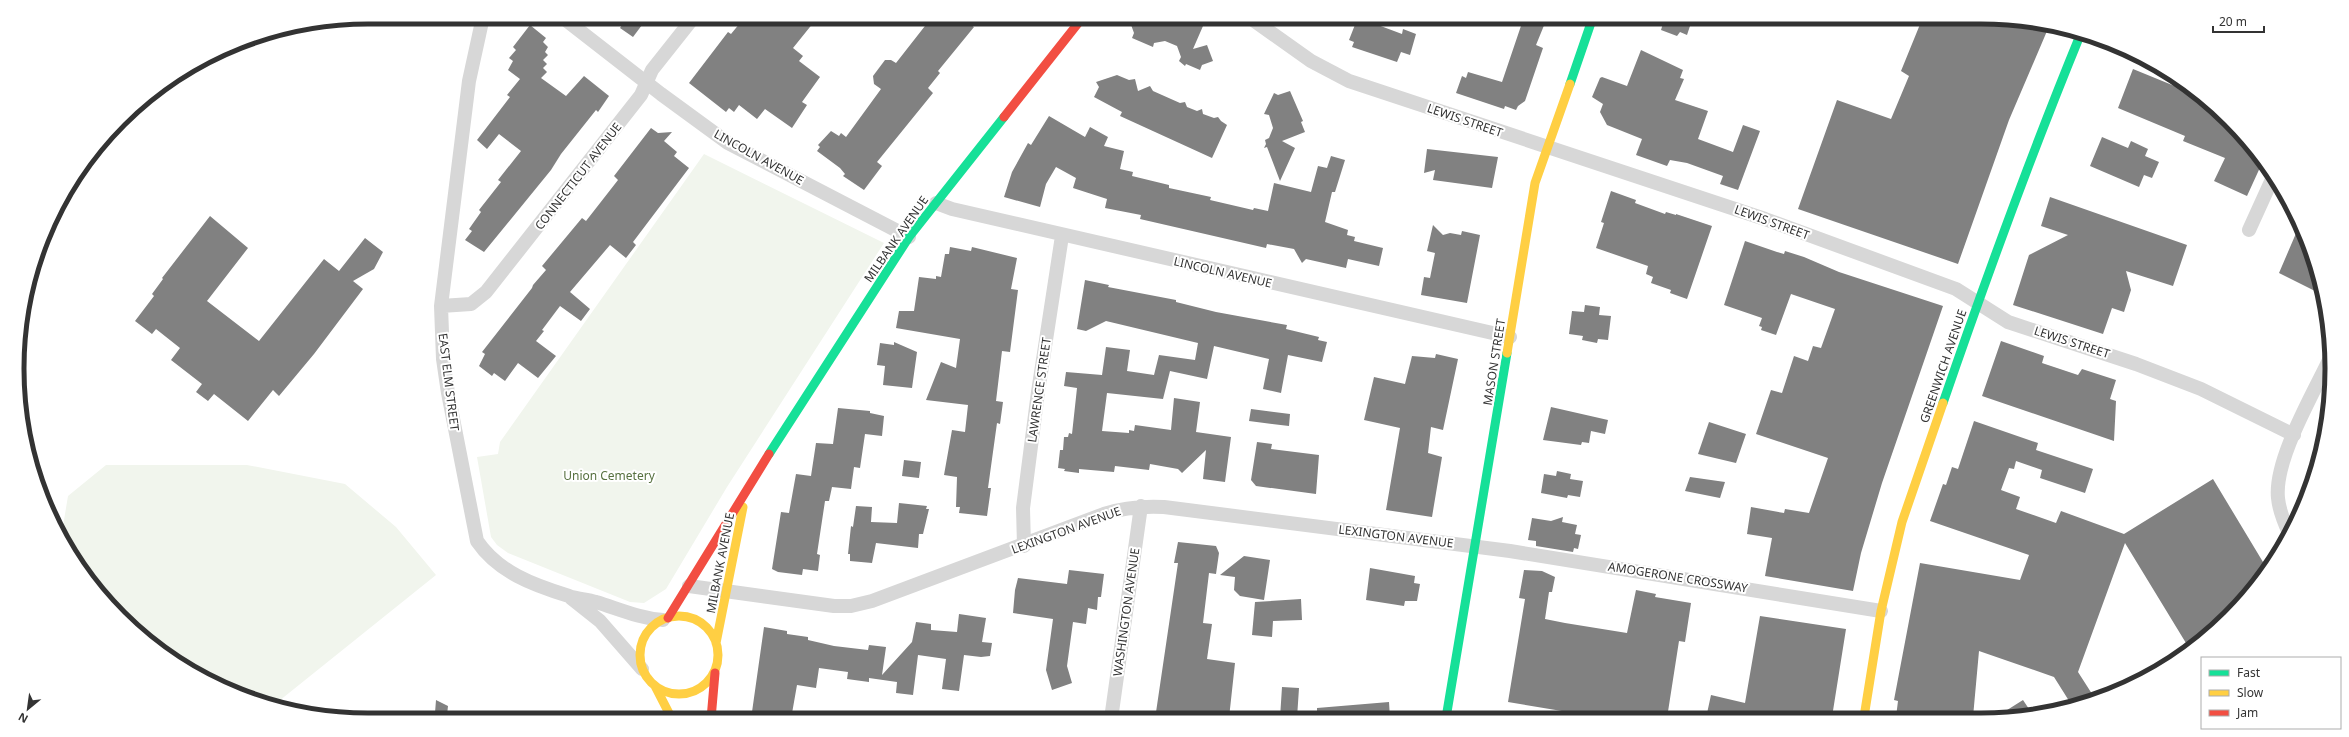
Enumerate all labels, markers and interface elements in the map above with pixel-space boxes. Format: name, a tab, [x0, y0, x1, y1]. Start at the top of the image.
scale bar	[2213, 8, 2264, 34]
text: 20 m	[2219, 13, 2247, 30]
street label: LEWIS STREET	[1425, 99, 1505, 141]
street label: CONNECTICUT AVENUE	[531, 119, 625, 233]
street label: LINCOLN AVENUE	[711, 125, 807, 189]
street label: MILBANK AVENUE	[860, 192, 932, 286]
street label: LEWIS STREET	[1732, 201, 1812, 244]
street label: LINCOLN AVENUE	[1172, 252, 1274, 292]
street label: GREENWICH AVENUE	[1916, 307, 1970, 425]
street label: MASON STREET	[1479, 317, 1509, 407]
street label: LEWIS STREET	[2032, 322, 2112, 362]
street label: EAST ELM STREET	[435, 332, 463, 432]
street label: LAWRENCE STREET	[1023, 336, 1055, 444]
park label: Union Cemetery	[563, 467, 656, 484]
street label: LEXINGTON AVENUE	[1009, 502, 1123, 558]
street label: MILBANK AVENUE	[702, 511, 738, 615]
street label: LEXINGTON AVENUE	[1338, 521, 1454, 551]
street label: WASHINGTON AVENUE	[1109, 547, 1143, 677]
street label: AMOGERONE CROSSWAY	[1607, 558, 1749, 596]
legend	[2201, 657, 2341, 729]
text: Fast	[2237, 664, 2261, 681]
text: Slow	[2237, 684, 2264, 701]
north arrow	[8, 689, 48, 729]
text: Jam	[2236, 704, 2258, 721]
text: N	[15, 709, 30, 727]

